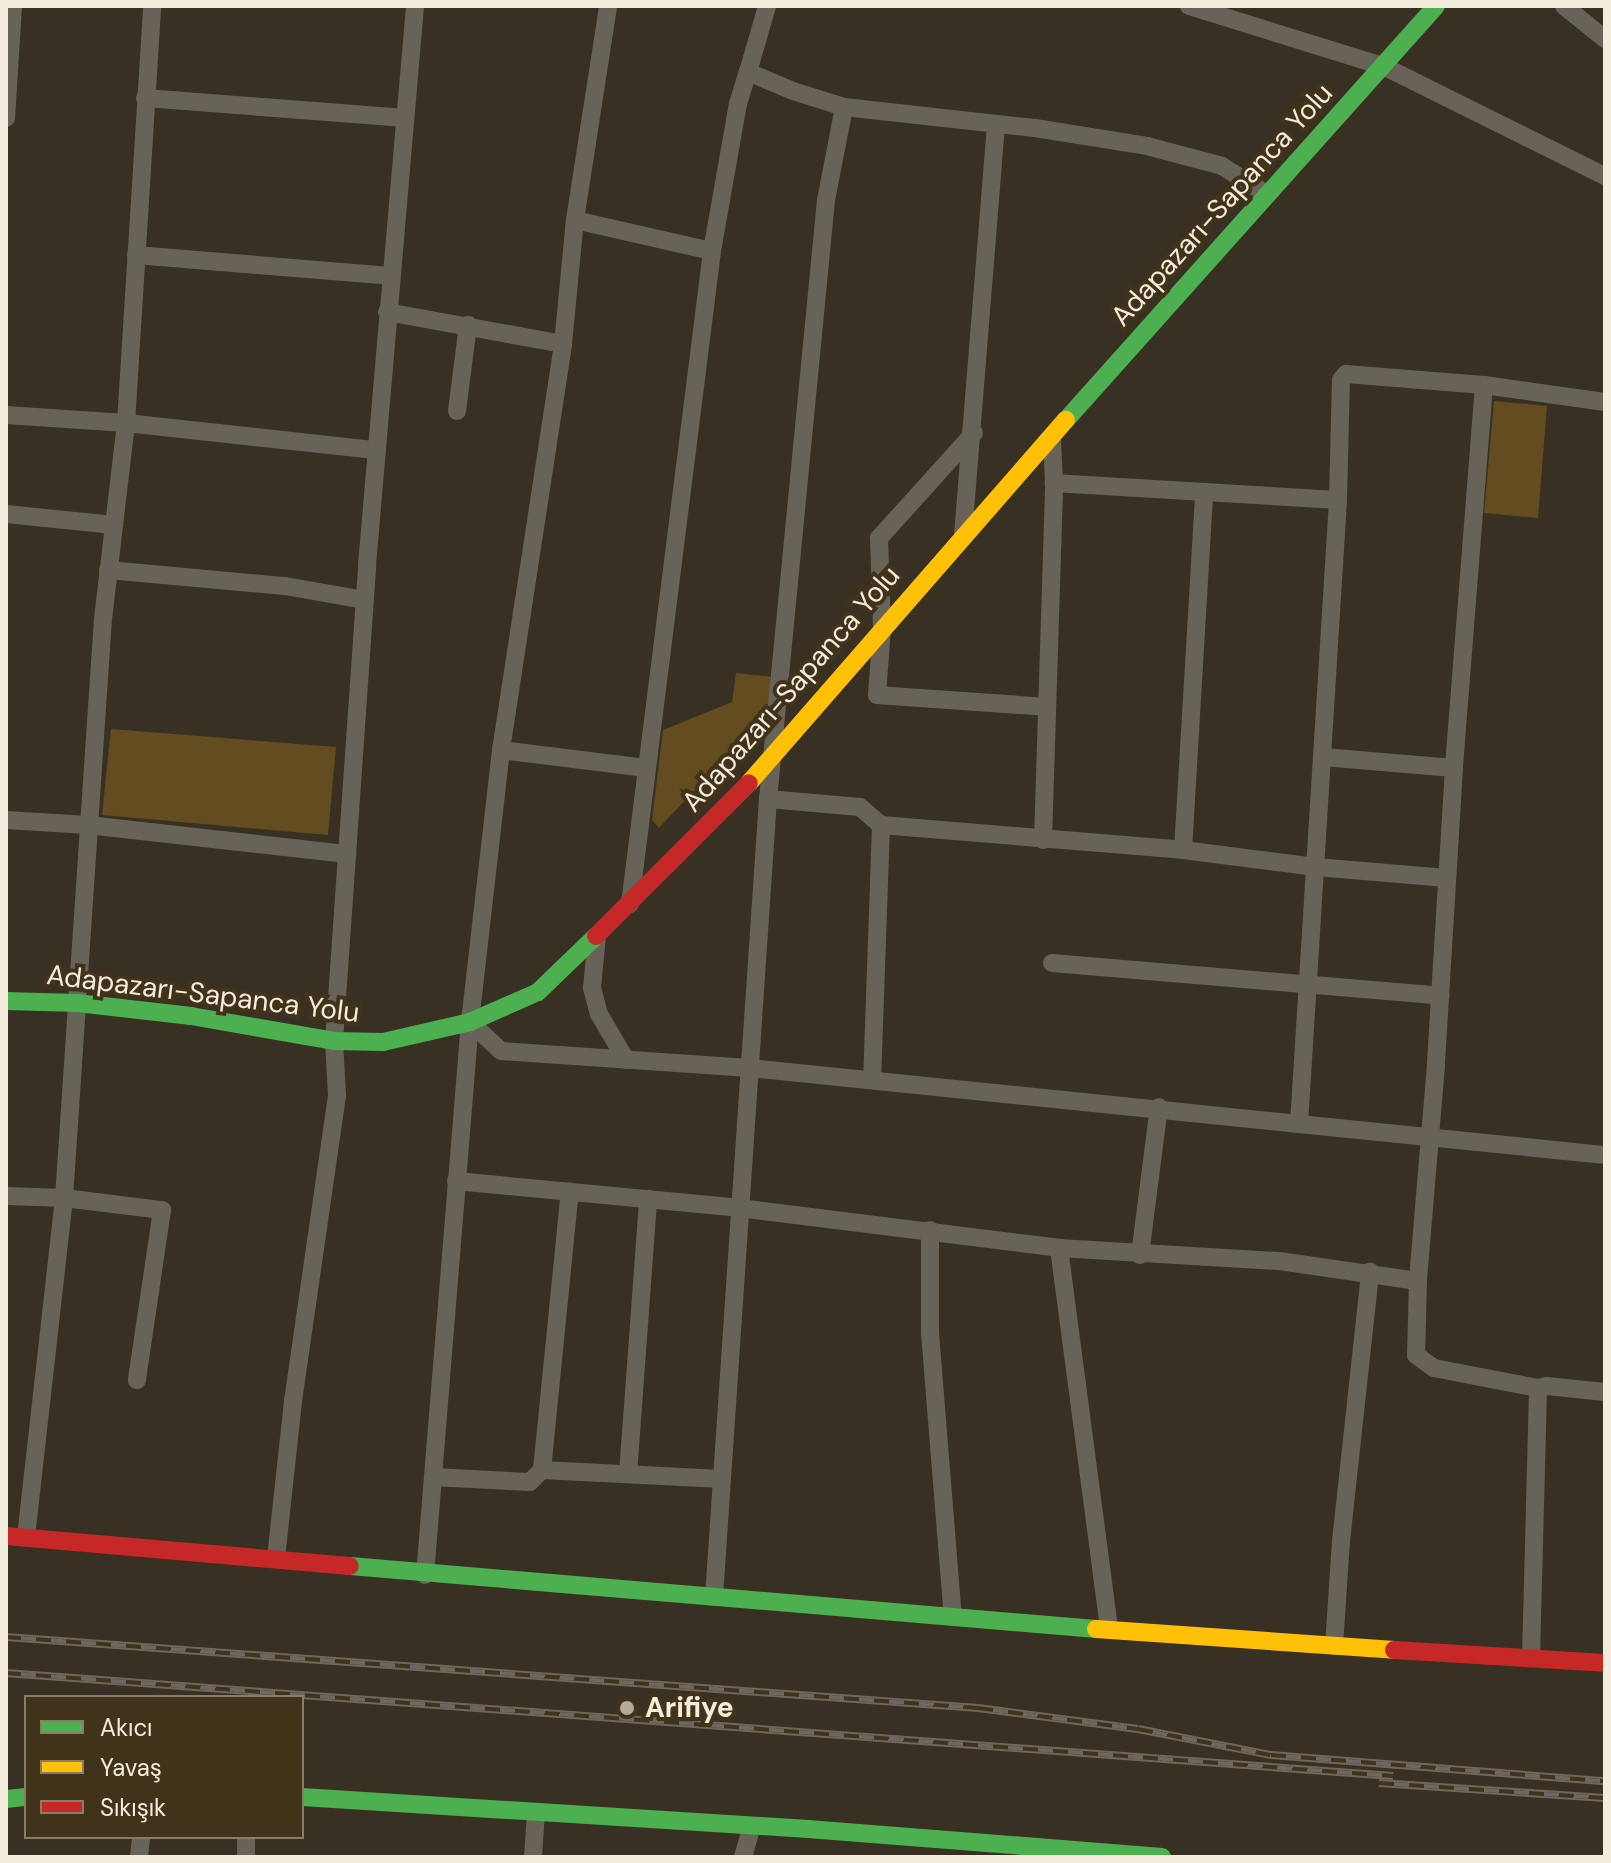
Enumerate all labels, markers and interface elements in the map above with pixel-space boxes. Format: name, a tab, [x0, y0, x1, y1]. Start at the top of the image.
street label: Adapazarı-Sapanca Yolu	[1104, 77, 1340, 333]
street label: Adapazarı-Sapanca Yolu	[675, 559, 907, 819]
street label: Adapazarı-Sapanca Yolu	[45, 958, 361, 1030]
place label: Arifiye	[645, 1691, 734, 1725]
legend	[24, 1695, 304, 1839]
marker: Arifiye	[616, 1697, 638, 1719]
text: Akıcı	[100, 1712, 152, 1743]
text: Yavaş	[100, 1752, 162, 1783]
text: Sıkışık	[100, 1792, 166, 1823]

